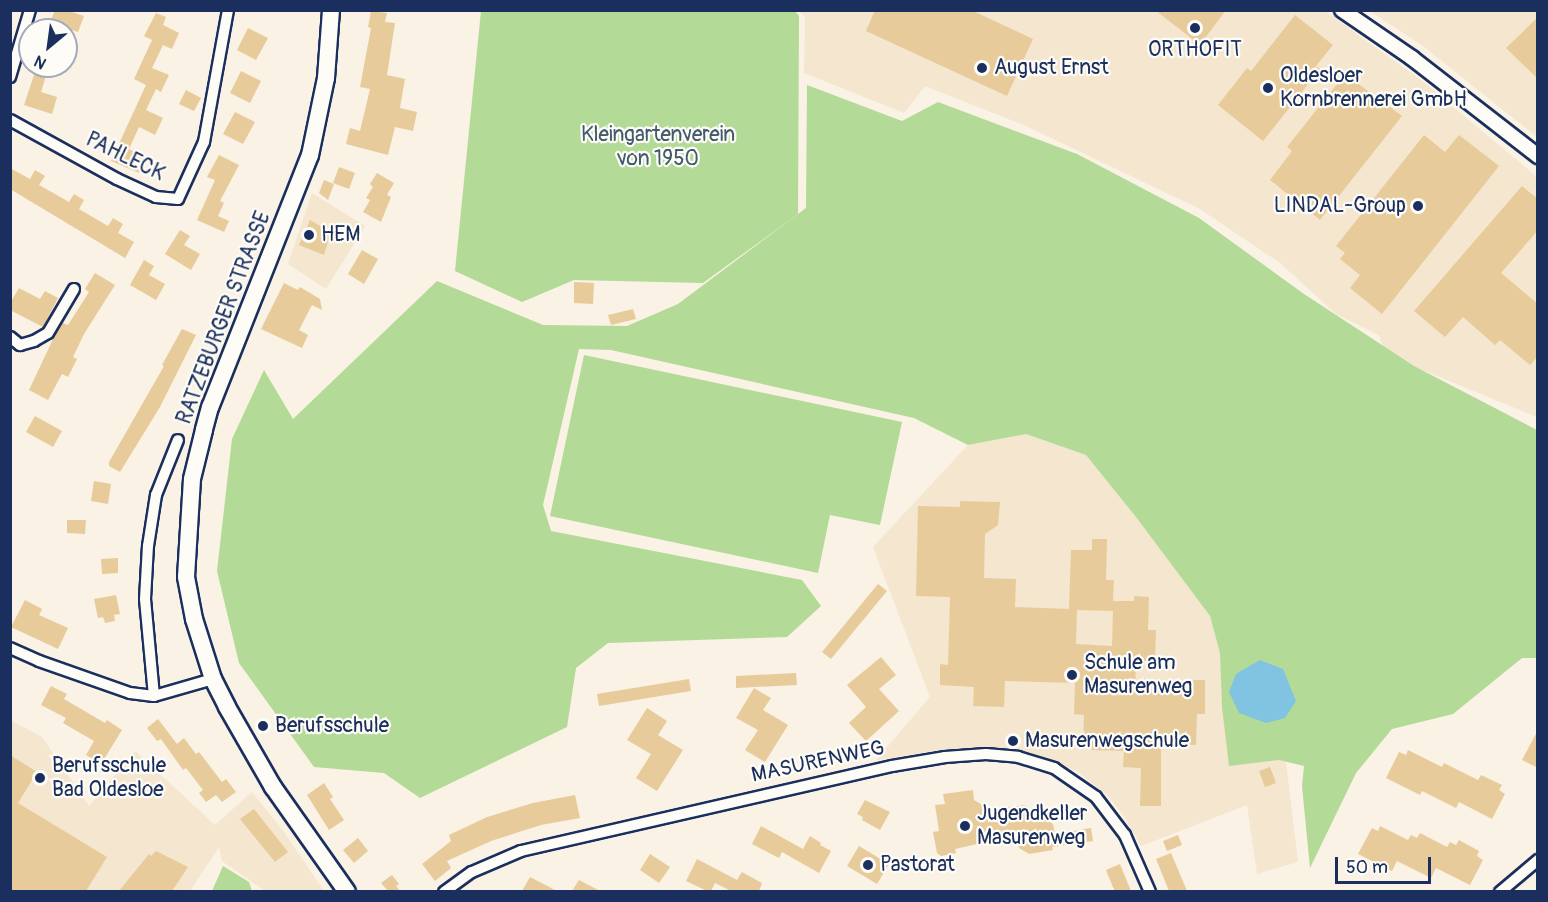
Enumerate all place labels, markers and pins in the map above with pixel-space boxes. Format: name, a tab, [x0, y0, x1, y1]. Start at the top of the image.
marker: ORTHOFIT	[1188, 21, 1202, 35]
place label: ORTHOFIT	[1148, 37, 1242, 63]
place label: August Ernst	[994, 55, 1109, 81]
marker: August Ernst	[975, 61, 989, 75]
place label: Oldesloer Kornbrennerei GmbH	[1280, 63, 1467, 113]
marker: Oldesloer Kornbrennerei GmbH	[1261, 81, 1275, 95]
place label: LINDAL-Group	[1274, 193, 1406, 219]
marker: LINDAL-Group	[1411, 199, 1425, 213]
place label: HEM	[321, 222, 360, 248]
marker: HEM	[302, 228, 316, 242]
place label: Schule am Masurenweg	[1084, 650, 1192, 700]
marker: Schule am Masurenweg	[1065, 668, 1079, 682]
place label: Berufsschule	[275, 713, 389, 739]
marker: Berufsschule	[256, 719, 270, 733]
place label: Masurenwegschule	[1025, 728, 1189, 754]
marker: Masurenwegschule	[1006, 734, 1020, 748]
place label: Berufsschule Bad Oldesloe	[52, 753, 166, 803]
marker: Berufsschule Bad Oldesloe	[33, 771, 47, 785]
place label: Jugendkeller Masurenweg	[977, 801, 1087, 851]
marker: Jugendkeller Masurenweg	[958, 819, 972, 833]
place label: Pastorat	[880, 852, 955, 878]
marker: Pastorat	[861, 858, 875, 872]

